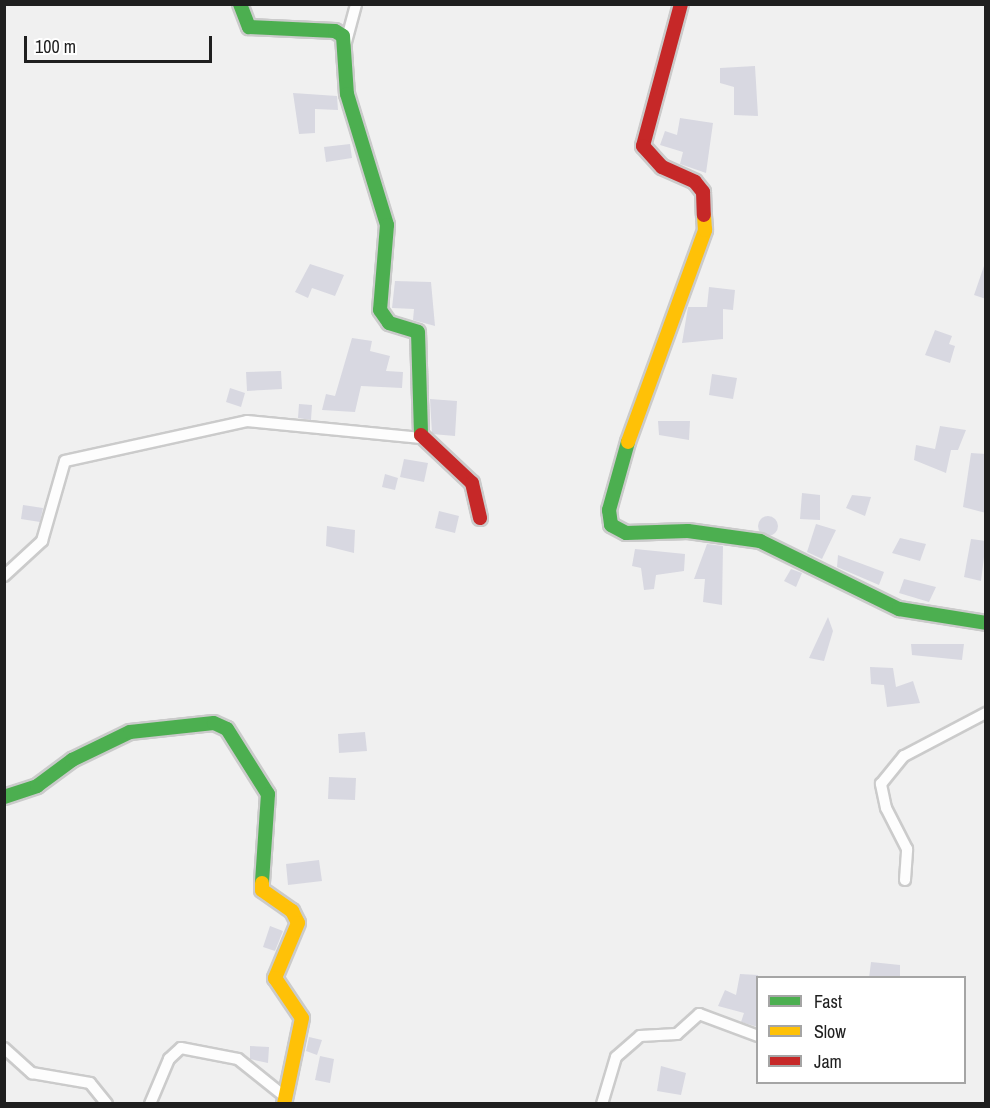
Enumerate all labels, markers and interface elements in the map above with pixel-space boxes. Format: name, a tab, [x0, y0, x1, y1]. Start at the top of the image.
scale bar	[27, 24, 214, 62]
text: 100 m	[35, 34, 76, 59]
legend	[756, 976, 966, 1084]
text: Fast	[814, 989, 842, 1014]
text: Slow	[814, 1019, 846, 1044]
text: Jam	[814, 1049, 842, 1074]

